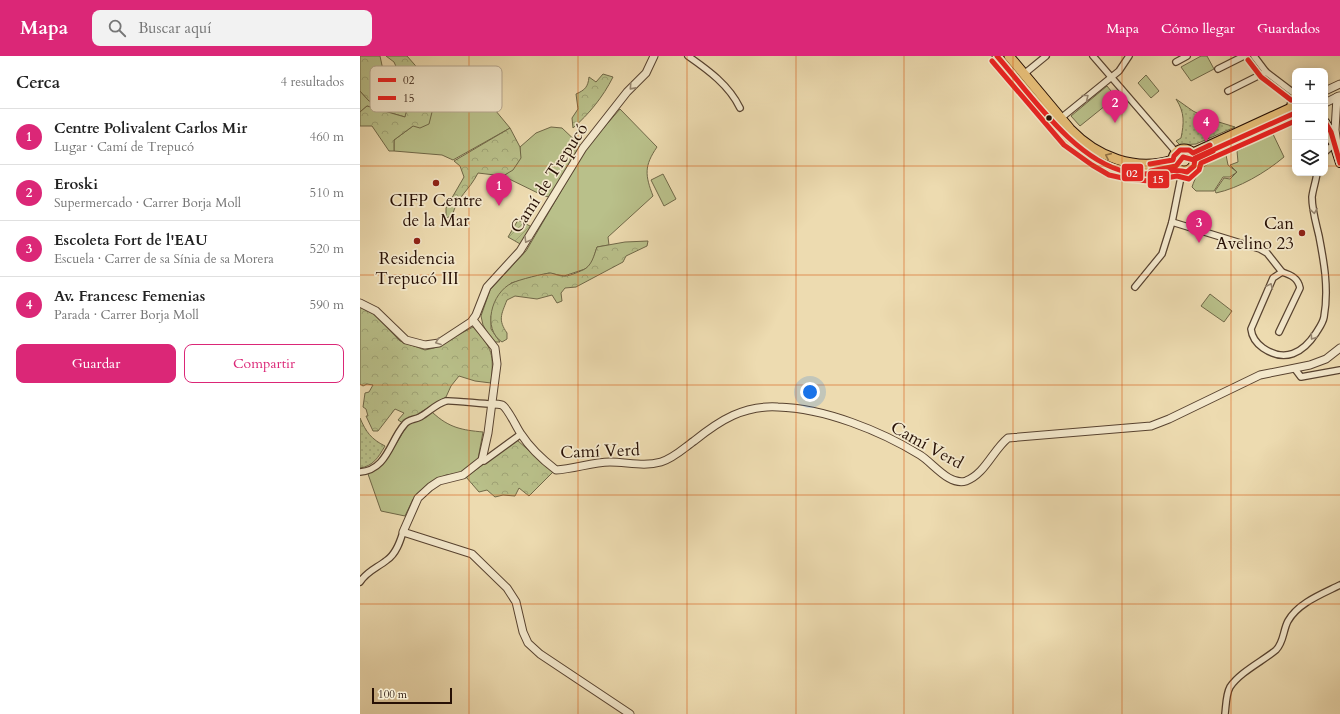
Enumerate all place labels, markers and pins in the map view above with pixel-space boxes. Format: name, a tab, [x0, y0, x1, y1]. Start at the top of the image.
pin: 2	[1102, 90, 1128, 123]
pin: 4	[1193, 109, 1219, 142]
unlabelled marker	[1044, 113, 1054, 123]
pin: 1	[486, 173, 512, 206]
marker: CIFP Centre de la Mar	[431, 178, 441, 188]
place label: CIFP Centre de la Mar	[390, 189, 482, 232]
pin: 3	[1186, 210, 1212, 243]
place label: Can Avelino 23	[1216, 212, 1294, 255]
marker: Can Avelino 23	[1297, 228, 1307, 238]
marker: Residencia Trepucó III	[412, 236, 422, 246]
place label: Residencia Trepucó III	[375, 247, 459, 290]

